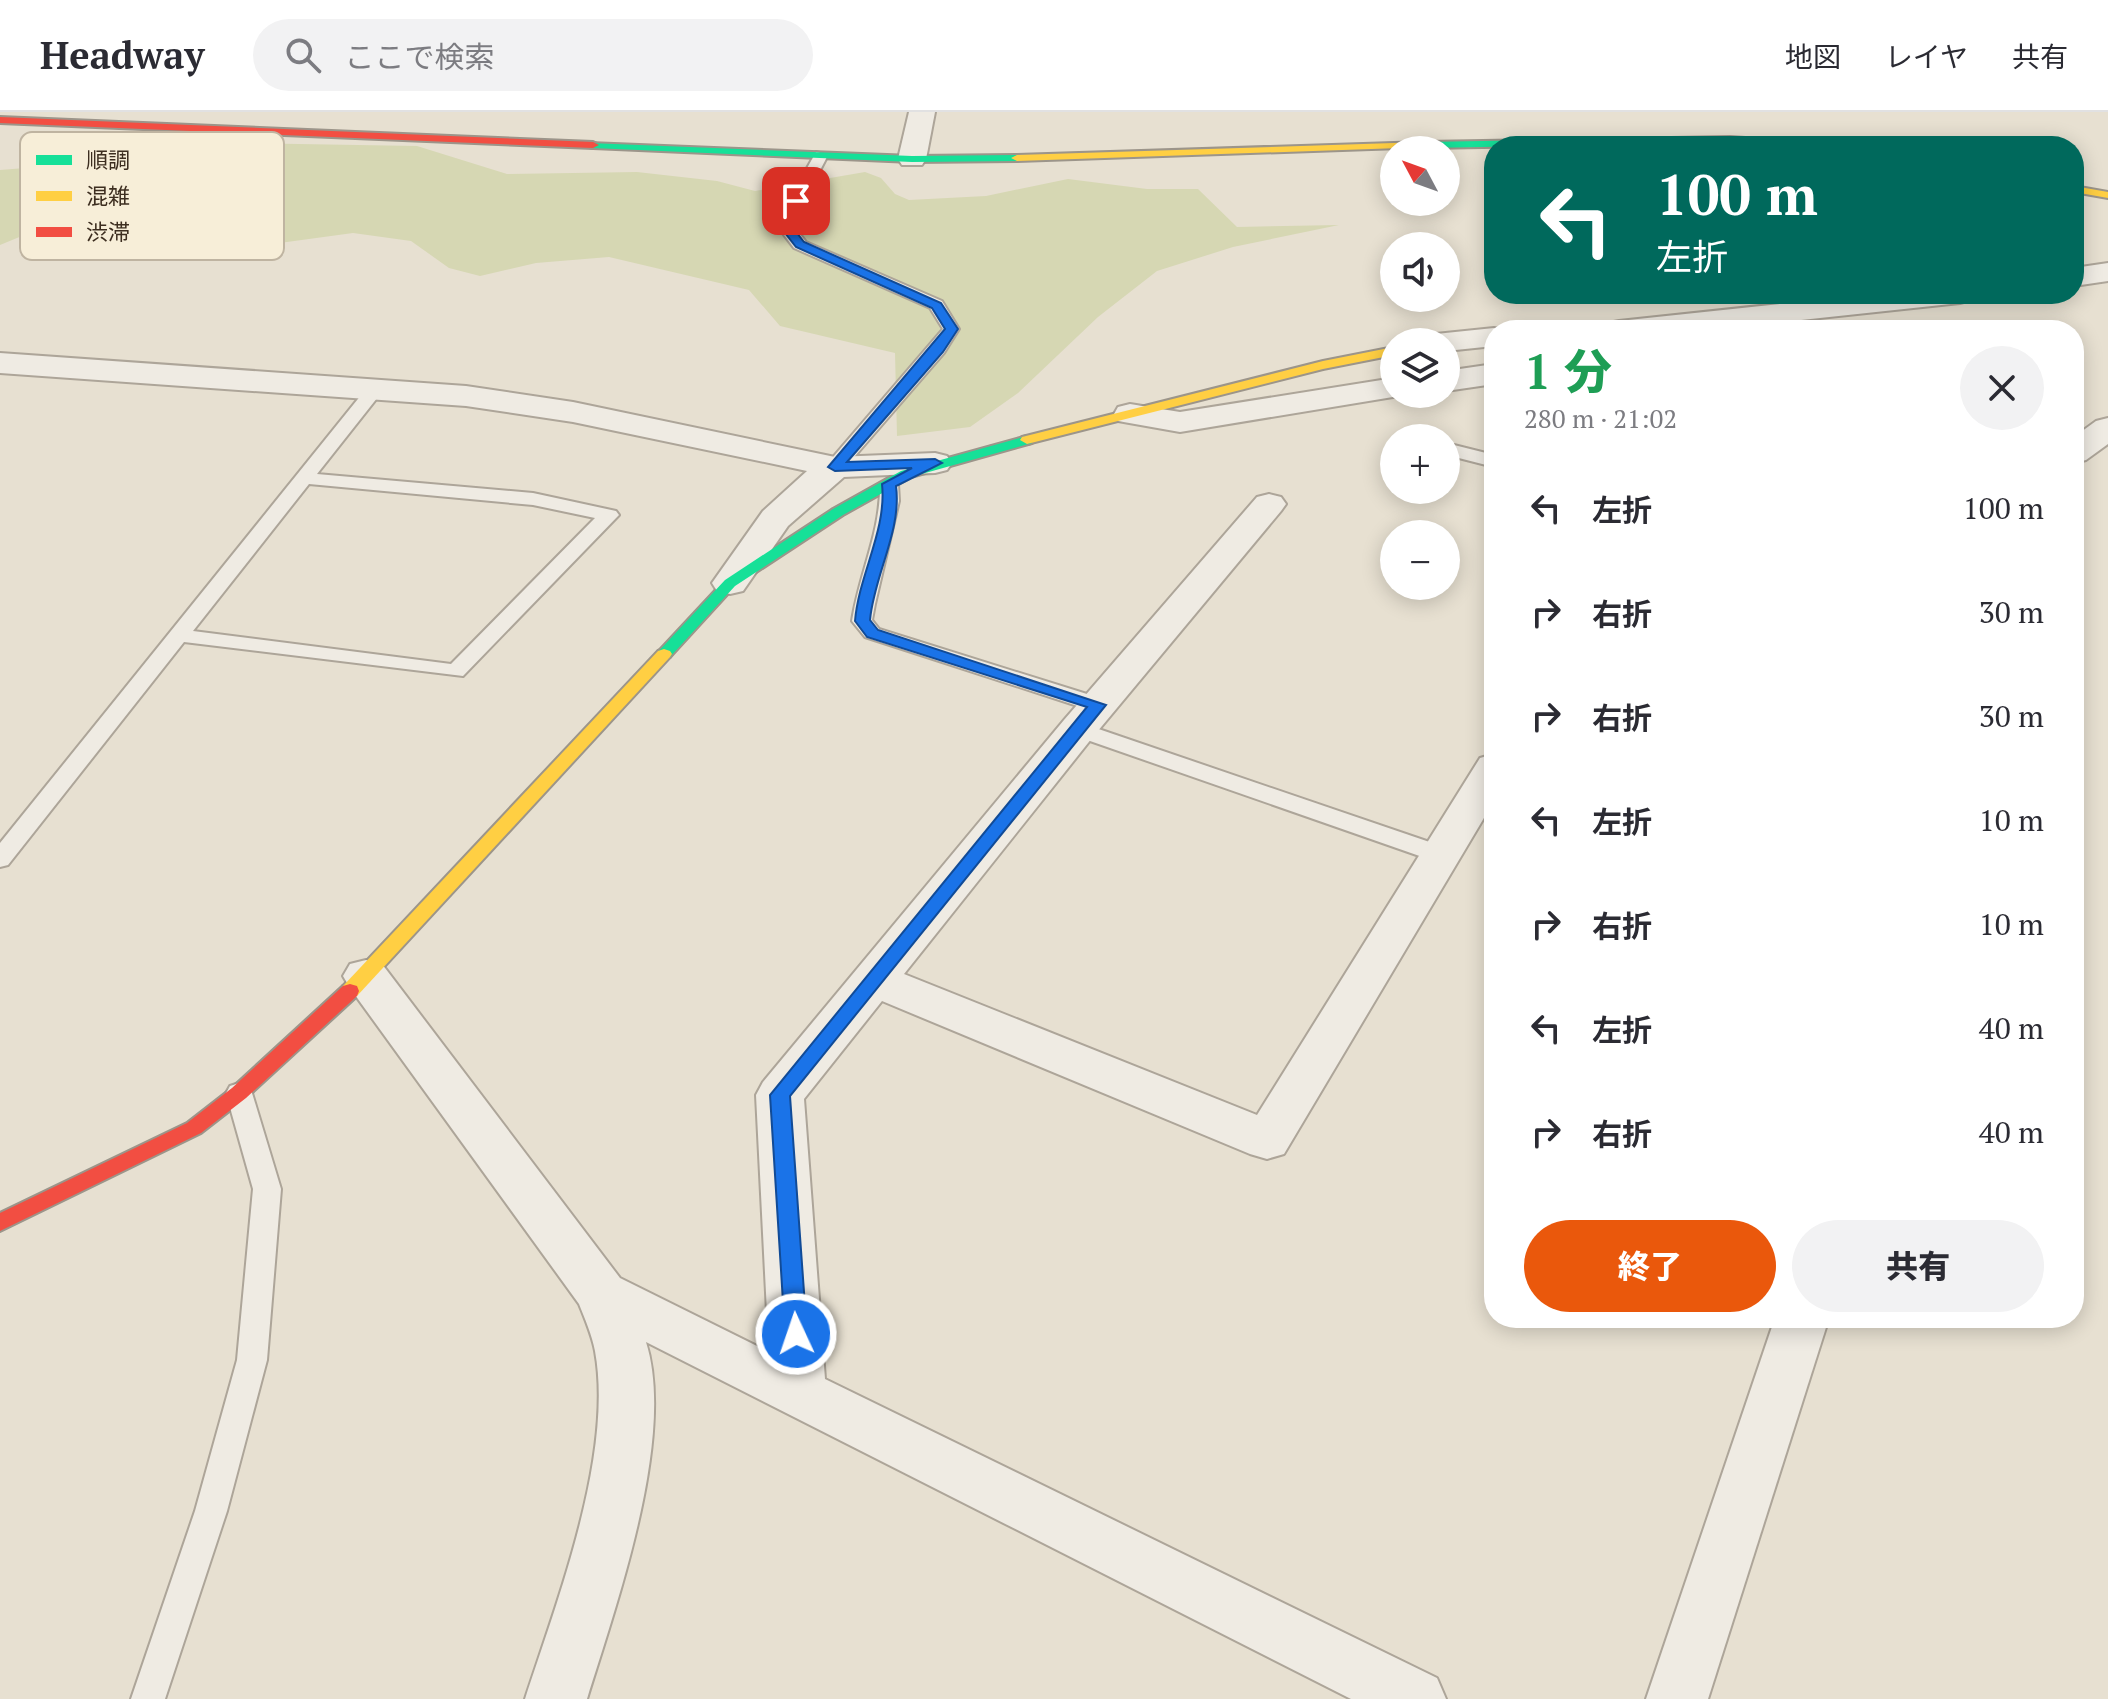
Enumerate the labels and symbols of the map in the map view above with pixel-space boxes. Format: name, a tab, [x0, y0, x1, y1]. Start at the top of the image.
legend	[20, 132, 284, 260]
north arrow	[1380, 136, 1460, 216]
text: 順調	[86, 145, 130, 174]
pin	[762, 167, 830, 235]
text: 混雑	[86, 181, 130, 210]
text: 渋滞	[86, 217, 130, 246]
position arrow	[754, 1292, 838, 1376]

